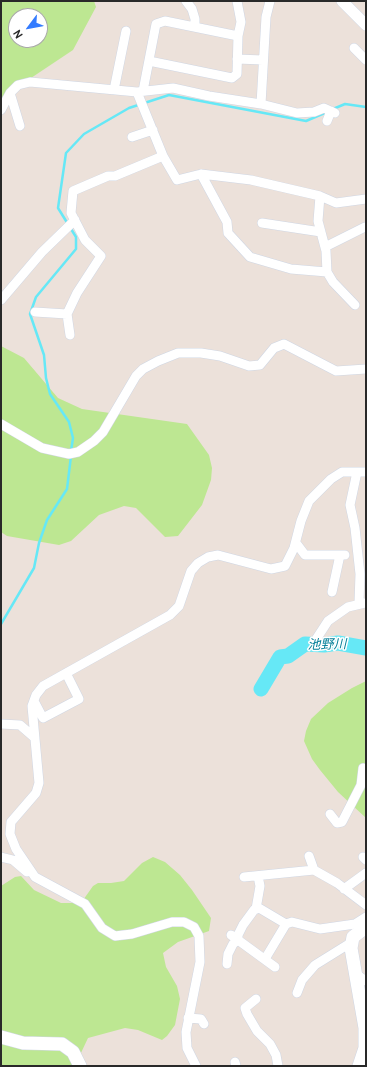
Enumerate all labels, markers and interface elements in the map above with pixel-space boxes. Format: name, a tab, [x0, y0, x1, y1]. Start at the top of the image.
north arrow	[8, 8, 48, 48]
text: N	[11, 27, 27, 41]
water label: 池野川	[307, 638, 347, 654]

